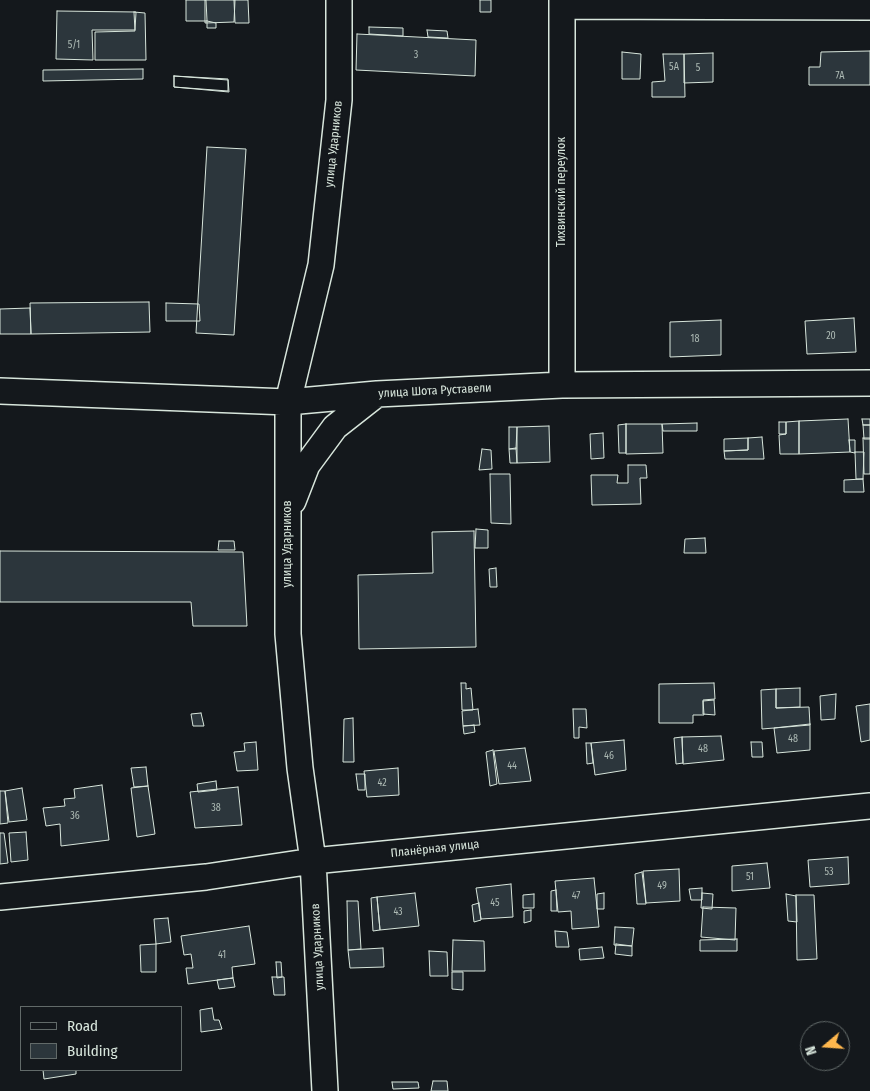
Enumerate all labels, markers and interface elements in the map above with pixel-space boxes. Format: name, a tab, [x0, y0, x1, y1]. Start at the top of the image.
house number: 5/1	[68, 39, 80, 51]
house number: 3	[414, 49, 418, 61]
house number: 5А	[669, 61, 679, 73]
house number: 5	[696, 62, 700, 74]
house number: 7А	[835, 70, 845, 82]
street label: улица Ударников	[322, 100, 346, 188]
street label: Тихвинский переулок	[555, 137, 569, 247]
house number: 20	[826, 330, 836, 342]
house number: 18	[691, 333, 699, 345]
street label: улица Шота Руставели	[378, 381, 492, 401]
street label: улица Ударников	[281, 500, 295, 588]
house number: 48	[788, 733, 798, 745]
house number: 48	[698, 743, 708, 755]
house number: 46	[604, 750, 614, 762]
house number: 44	[507, 760, 517, 772]
house number: 42	[377, 777, 387, 789]
house number: 38	[211, 802, 221, 814]
house number: 36	[70, 810, 80, 822]
street label: Планёрная улица	[390, 837, 480, 861]
house number: 53	[824, 866, 834, 878]
house number: 51	[746, 871, 754, 883]
house number: 49	[657, 880, 667, 892]
house number: 47	[572, 890, 580, 902]
house number: 45	[490, 897, 500, 909]
street label: улица Ударников	[309, 903, 327, 991]
house number: 43	[393, 906, 403, 918]
house number: 41	[218, 949, 226, 961]
legend	[20, 1006, 182, 1071]
text: Road	[67, 1017, 98, 1035]
north arrow	[800, 1021, 850, 1071]
text: Building	[67, 1042, 118, 1060]
text: N	[802, 1044, 821, 1057]

